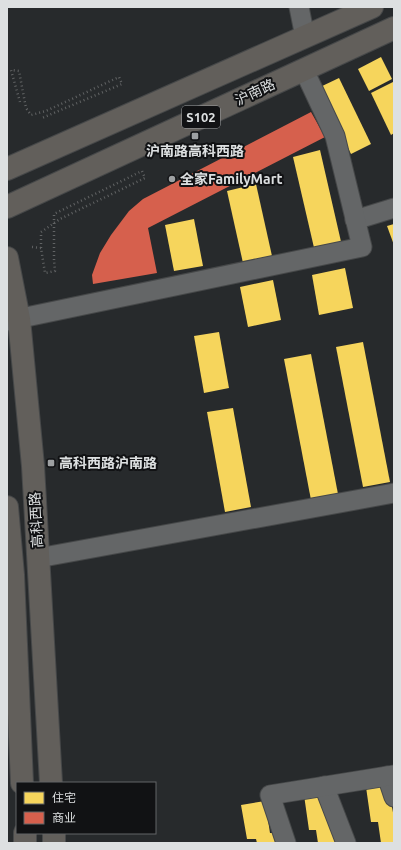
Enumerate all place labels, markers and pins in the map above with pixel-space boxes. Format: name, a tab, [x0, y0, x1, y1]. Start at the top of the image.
marker: 沪南路高科西路	[190, 131, 200, 141]
place label: 沪南路高科西路	[146, 143, 244, 159]
place label: 全家FamilyMart	[180, 171, 282, 187]
marker: 全家FamilyMart	[167, 174, 177, 184]
place label: 高科西路沪南路	[59, 455, 157, 471]
marker: 高科西路沪南路	[46, 458, 56, 468]

